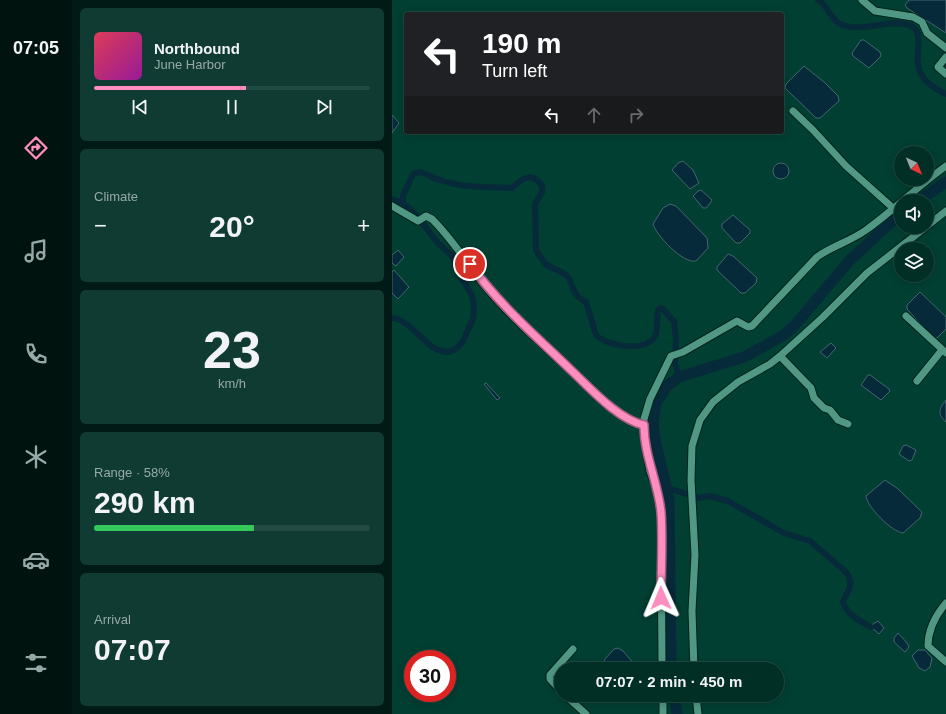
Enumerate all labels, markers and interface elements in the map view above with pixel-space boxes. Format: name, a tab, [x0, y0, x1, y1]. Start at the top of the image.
icon: left	[416, 28, 468, 80]
text: 190 m	[482, 28, 561, 59]
text: 07:05	[13, 38, 59, 58]
text: Northbound	[154, 40, 240, 57]
text: June Harbor	[154, 57, 226, 72]
text: Turn left	[482, 61, 547, 81]
icon: previous	[129, 96, 151, 118]
icon: pause	[221, 96, 243, 118]
icon: next	[313, 96, 335, 118]
icon: left	[541, 104, 563, 126]
icon: ahead	[583, 104, 605, 126]
icon: right	[625, 104, 647, 126]
icon: directions	[22, 134, 50, 162]
north arrow	[894, 146, 934, 186]
map controls	[894, 146, 934, 282]
text: Climate	[94, 189, 138, 204]
button: sound	[894, 194, 934, 234]
text: 20°	[209, 210, 255, 243]
text: −	[94, 213, 107, 238]
text: +	[357, 213, 370, 238]
icon: music	[22, 237, 50, 265]
button: layers	[894, 242, 934, 282]
pin	[453, 247, 487, 281]
icon: arrive	[459, 253, 481, 275]
text: 23	[203, 321, 261, 379]
icon: phone	[22, 340, 50, 368]
text: km/h	[218, 376, 246, 391]
icon: climate	[22, 443, 50, 471]
text: Range · 58%	[94, 465, 170, 480]
text: 290 km	[94, 486, 196, 519]
icon: car	[22, 546, 50, 574]
position arrow	[640, 577, 682, 619]
text: Arrival	[94, 612, 131, 627]
text: 07:07	[94, 633, 171, 666]
icon: filters	[22, 649, 50, 677]
speed limit sign: 30	[404, 650, 456, 702]
text: 07:07 · 2 min · 450 m	[596, 673, 742, 690]

